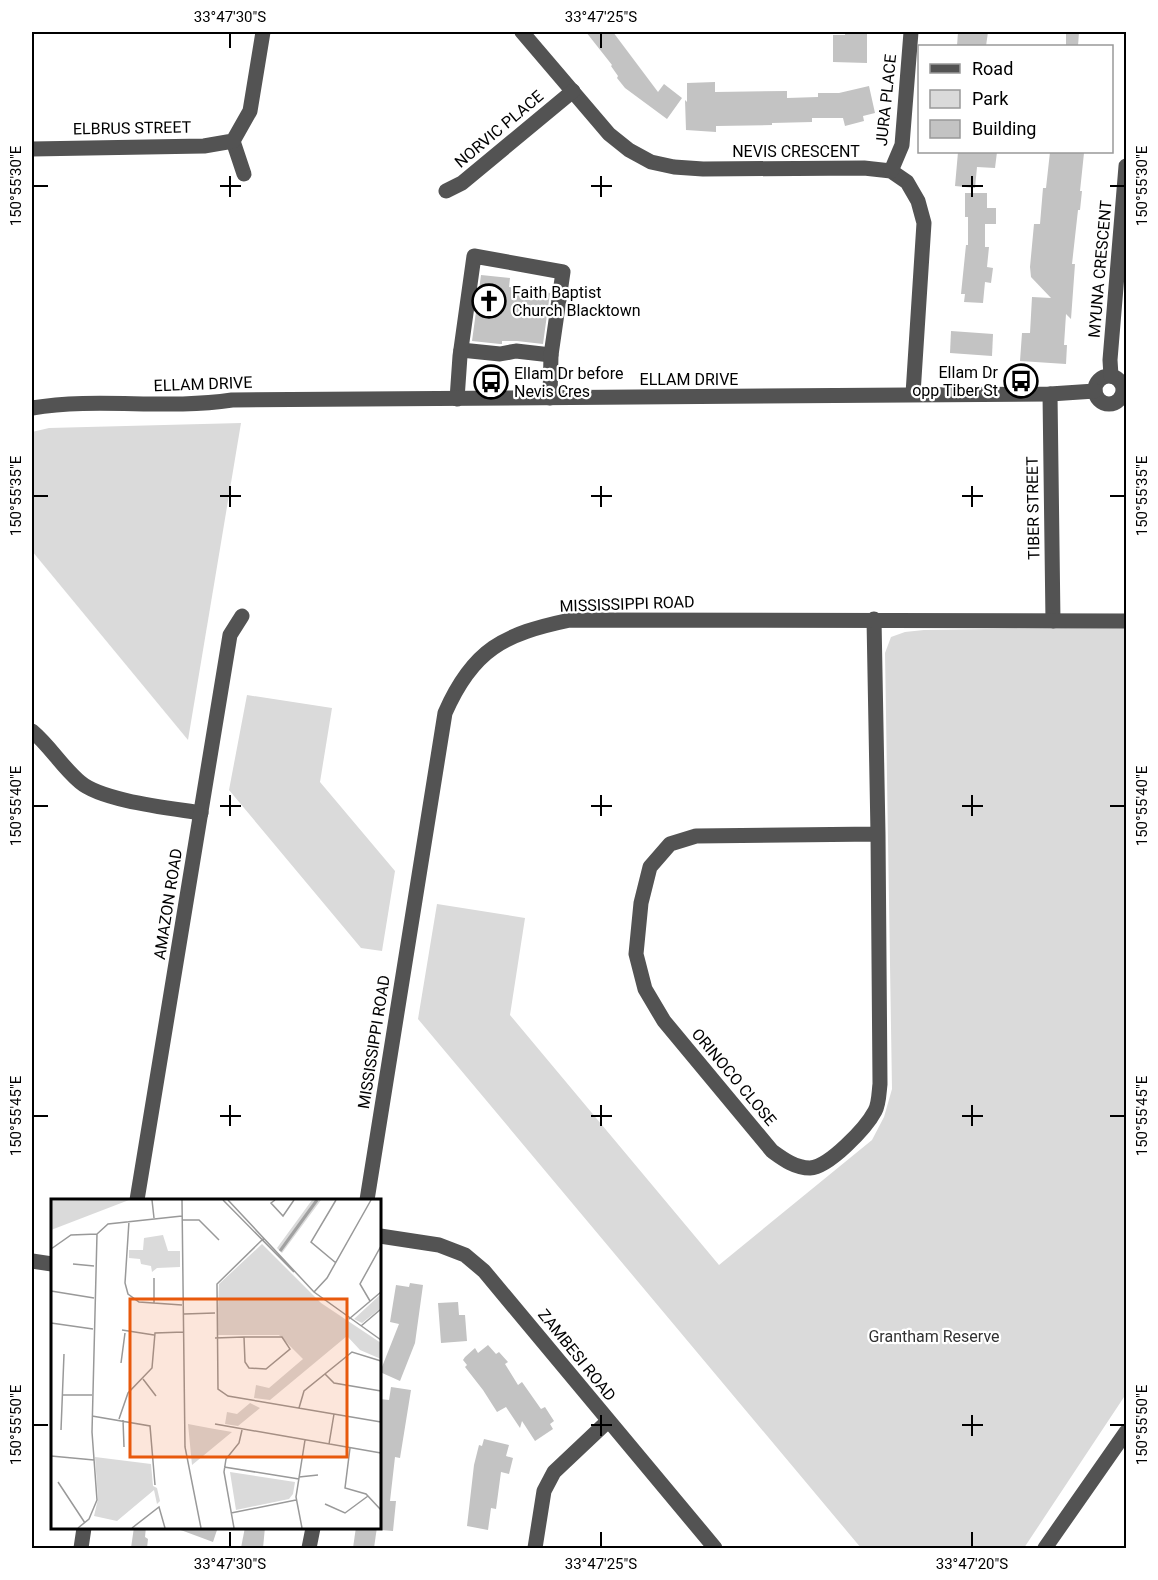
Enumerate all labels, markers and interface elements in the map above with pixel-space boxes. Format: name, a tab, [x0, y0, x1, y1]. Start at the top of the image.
text: 33°47'30"S	[194, 8, 266, 26]
text: 33°47'25"S	[565, 8, 637, 26]
legend	[918, 45, 1113, 153]
street label: JURA PLACE	[872, 53, 900, 147]
text: Road	[972, 58, 1013, 79]
street label: NORVIC PLACE	[451, 86, 547, 172]
text: Park	[972, 88, 1009, 109]
street label: ELBRUS STREET	[73, 117, 192, 139]
text: Building	[972, 118, 1036, 139]
street label: NEVIS CRESCENT	[732, 142, 860, 161]
text: 150°55'30"E	[7, 145, 25, 226]
text: 150°55'30"E	[1133, 145, 1151, 226]
street label: MYUNA CRESCENT	[1085, 199, 1116, 339]
church icon: Faith Baptist Church Blacktown	[471, 283, 507, 319]
place label: Faith Baptist Church Blacktown	[512, 283, 641, 320]
place label: Ellam Dr opp Tiber St	[912, 363, 999, 400]
bus stop icon: Ellam Dr opp Tiber St	[1003, 363, 1039, 399]
bus stop icon: Ellam Dr before Nevis Cres	[473, 364, 509, 400]
place label: Ellam Dr before Nevis Cres	[514, 364, 623, 401]
street label: ELLAM DRIVE	[640, 370, 738, 389]
street label: ELLAM DRIVE	[153, 373, 253, 395]
text: 150°55'35"E	[7, 455, 25, 536]
text: 150°55'35"E	[1133, 455, 1151, 536]
street label: TIBER STREET	[1023, 456, 1043, 560]
street label: MISSISSIPPI ROAD	[559, 592, 695, 616]
text: 150°55'40"E	[7, 765, 25, 846]
text: 150°55'40"E	[1133, 765, 1151, 846]
street label: AMAZON ROAD	[150, 847, 186, 961]
street label: MISSISSIPPI ROAD	[354, 974, 394, 1110]
street label: ORINOCO CLOSE	[688, 1024, 780, 1130]
text: 150°55'45"E	[7, 1075, 25, 1156]
text: 150°55'45"E	[1133, 1075, 1151, 1156]
inset map	[51, 1199, 381, 1529]
street label: ZAMBESI ROAD	[534, 1305, 620, 1405]
park label: Grantham Reserve	[868, 1327, 1000, 1346]
text: 150°55'50"E	[7, 1384, 25, 1465]
text: 150°55'50"E	[1133, 1384, 1151, 1465]
text: 33°47'30"S	[194, 1555, 266, 1573]
text: 33°47'25"S	[565, 1555, 637, 1573]
text: 33°47'20"S	[936, 1555, 1008, 1573]

